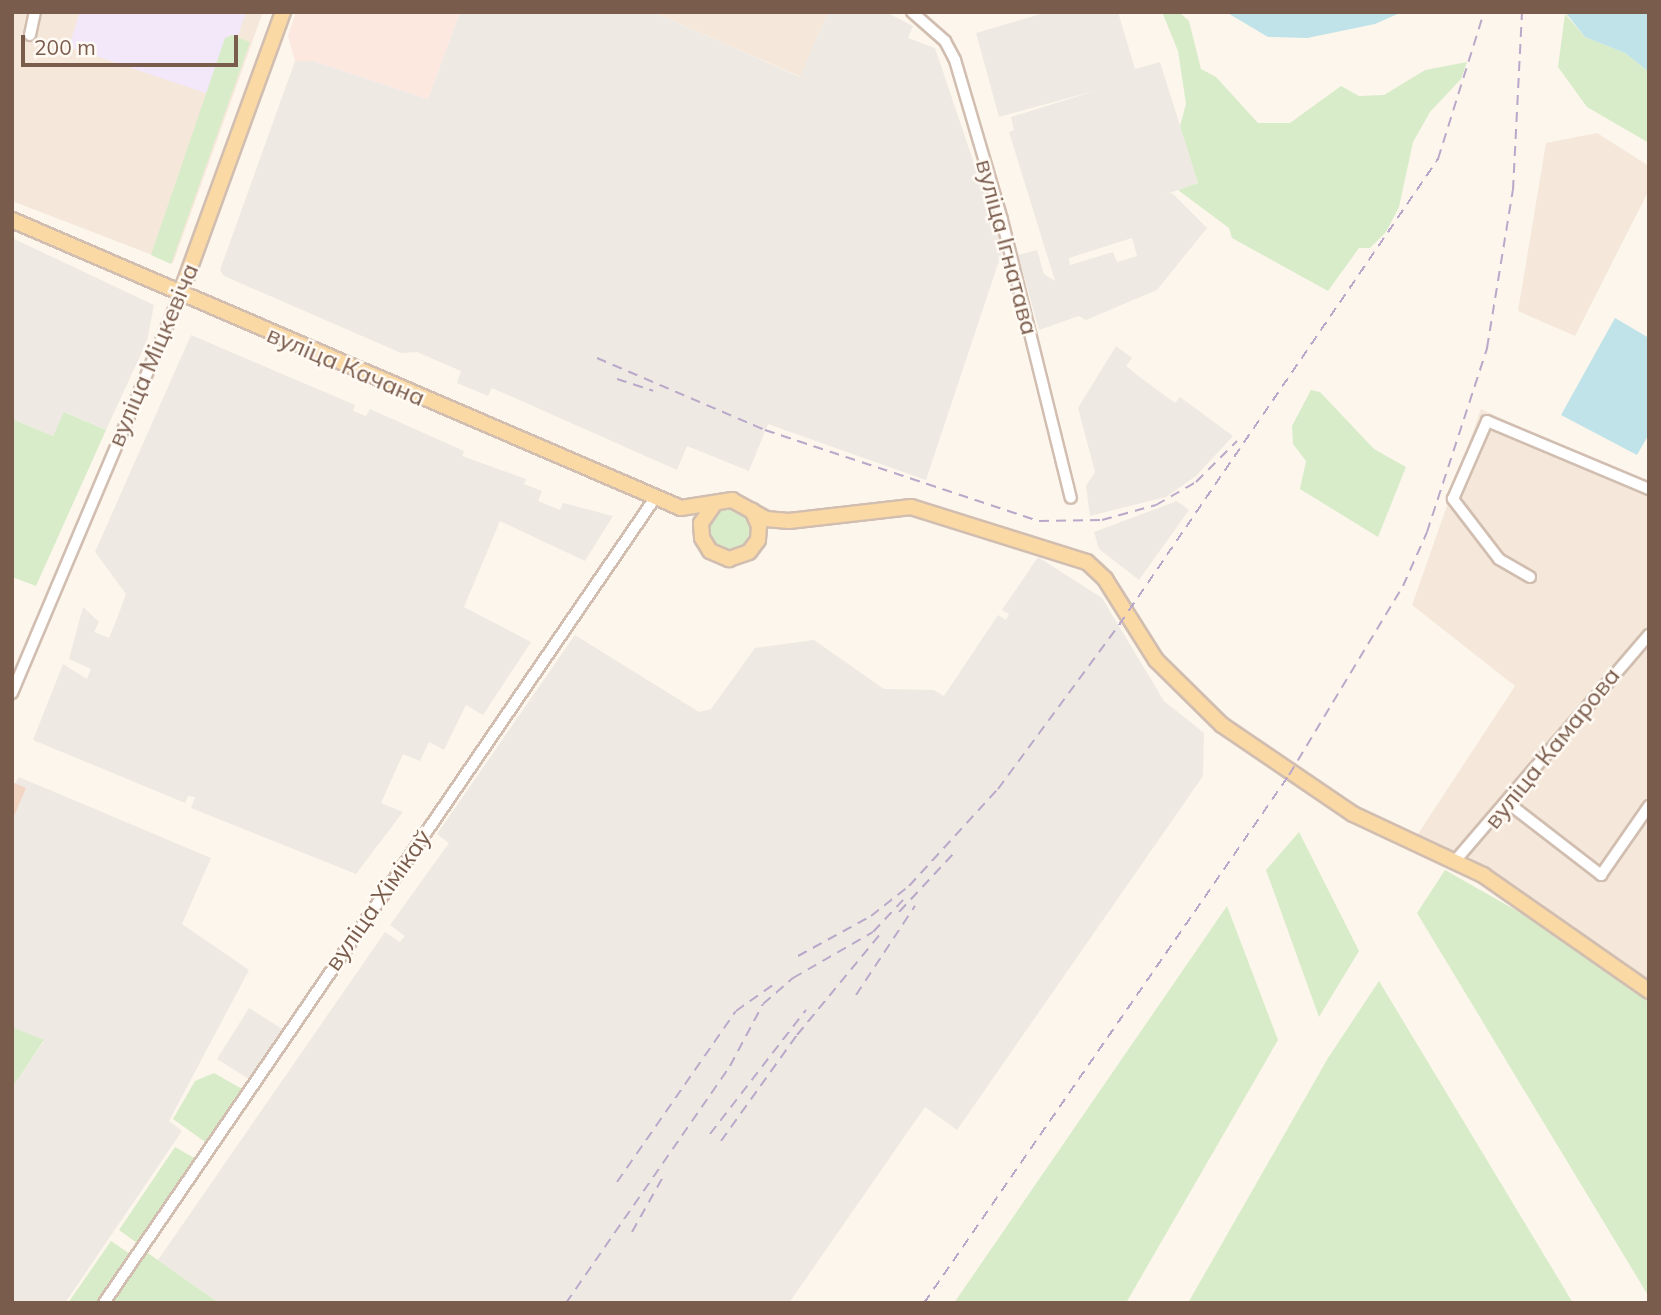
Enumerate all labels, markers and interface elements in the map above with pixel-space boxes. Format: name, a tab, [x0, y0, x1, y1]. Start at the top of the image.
scale bar	[24, 21, 242, 65]
text: 200 m	[34, 34, 96, 60]
street label: вуліца Ігнатава	[970, 156, 1044, 338]
street label: вуліца Міцкевіча	[101, 259, 205, 451]
street label: вуліца Качана	[263, 320, 429, 412]
street label: вуліца Камарова	[1478, 662, 1626, 834]
street label: вуліца Хімікаў	[319, 824, 437, 976]

